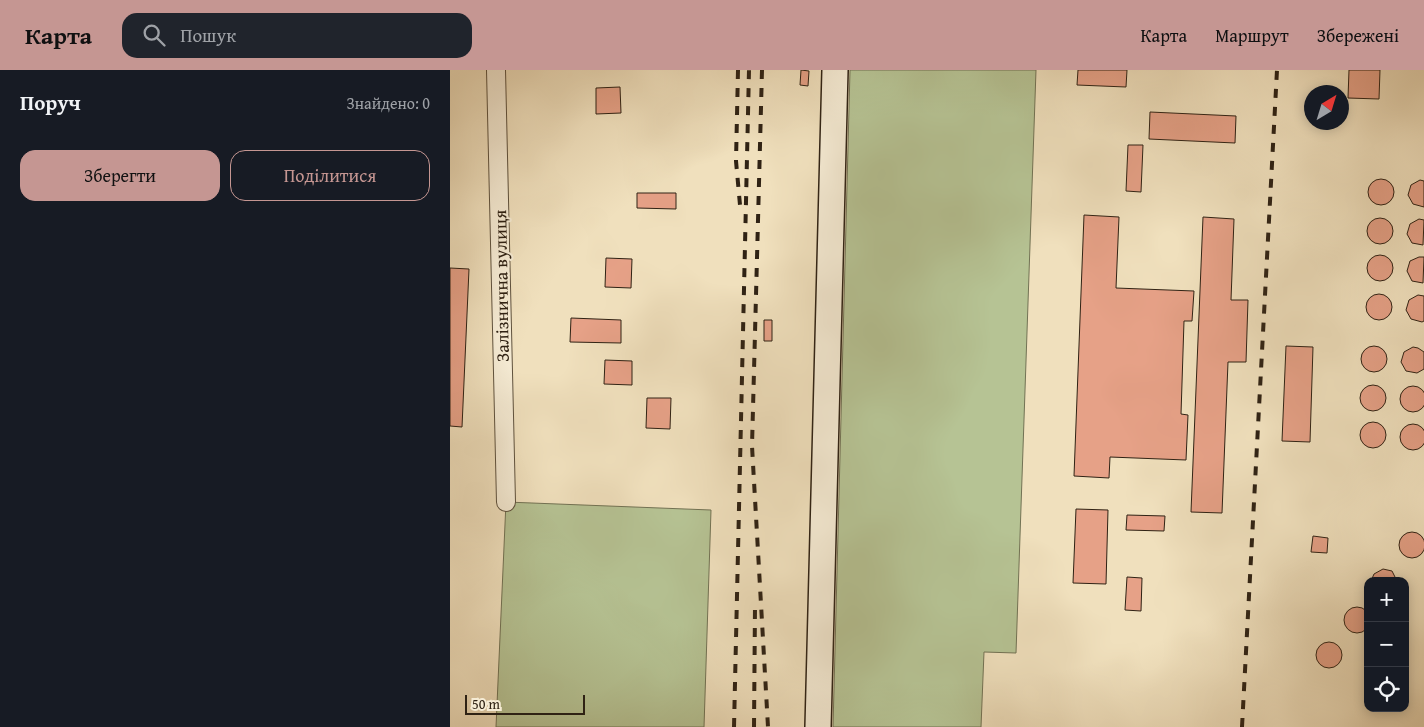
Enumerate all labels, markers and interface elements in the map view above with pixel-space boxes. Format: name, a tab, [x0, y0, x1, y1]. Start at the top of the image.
search box	[122, 13, 472, 58]
text: Карта	[25, 18, 92, 53]
icon: search	[140, 21, 168, 49]
text: Пошук	[180, 21, 236, 49]
text: Карта	[1141, 22, 1187, 49]
text: Маршрут	[1215, 22, 1289, 49]
text: Збережені	[1317, 22, 1399, 49]
north arrow	[1304, 85, 1349, 130]
text: Поруч	[20, 87, 81, 118]
text: Знайдено: 0	[347, 91, 430, 115]
button: Зберегти	[20, 150, 220, 201]
button: Поділитися	[230, 150, 430, 201]
street label: Залізнична вулиця	[486, 210, 516, 362]
map controls	[1364, 577, 1409, 712]
button: +	[1364, 577, 1409, 622]
button: −	[1364, 622, 1409, 667]
button: locate	[1364, 667, 1409, 712]
scale bar	[465, 692, 585, 715]
text: 50 m	[472, 694, 500, 714]

